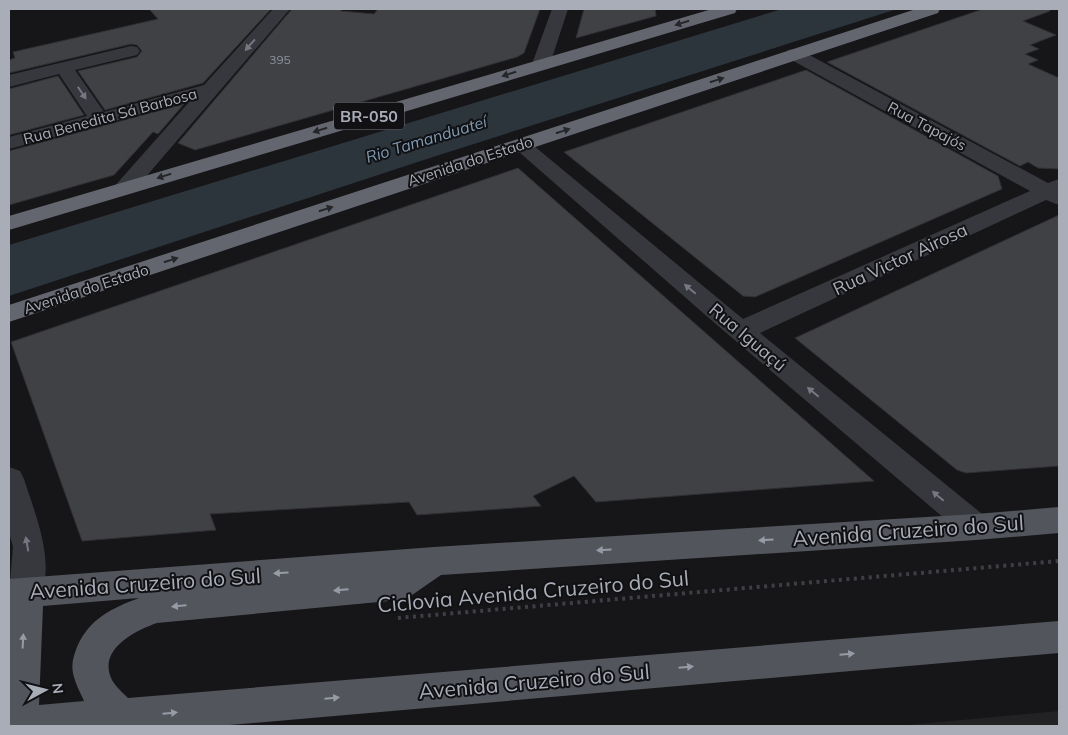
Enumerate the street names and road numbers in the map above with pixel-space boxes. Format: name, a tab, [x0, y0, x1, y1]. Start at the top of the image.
street label: Rua Benedita Sá Barbosa	[21, 84, 199, 148]
street label: Rua Tapajós	[884, 97, 970, 155]
road number: BR-050	[334, 102, 404, 130]
street label: Avenida do Estado	[405, 132, 535, 190]
street label: Rua Victor Airosa	[829, 218, 971, 300]
street label: Avenida do Estado	[21, 260, 151, 318]
street label: Rua Iguaçú	[704, 298, 792, 376]
street label: Avenida Cruzeiro do Sul	[792, 509, 1024, 551]
street label: Avenida Cruzeiro do Sul	[29, 562, 261, 604]
street label: Ciclovia Avenida Cruzeiro do Sul	[376, 564, 690, 618]
street label: Avenida Cruzeiro do Sul	[417, 658, 651, 704]

